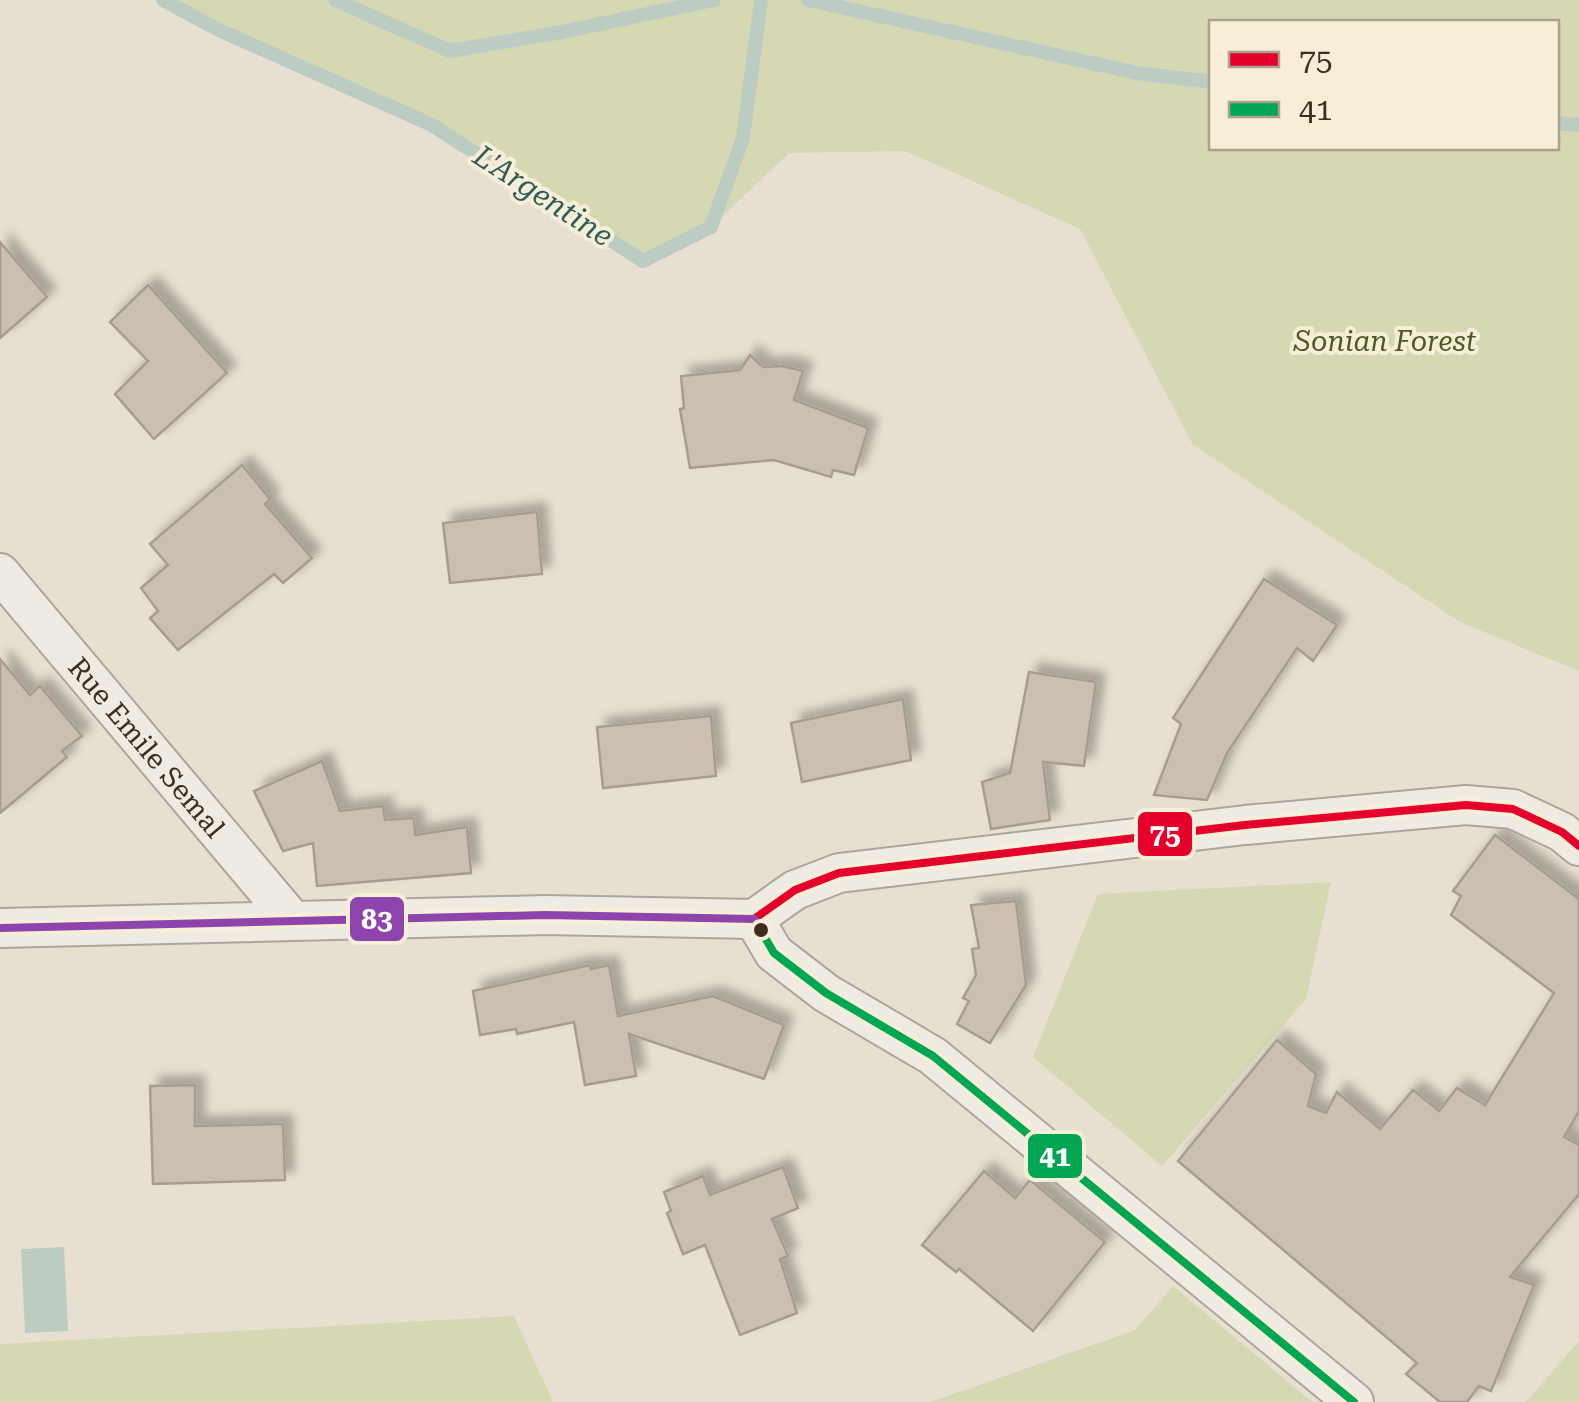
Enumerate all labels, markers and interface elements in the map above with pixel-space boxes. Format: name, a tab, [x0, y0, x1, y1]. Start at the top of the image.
legend	[1209, 20, 1559, 150]
text: 75	[1299, 42, 1333, 77]
text: 41	[1299, 92, 1333, 127]
water label: L'Argentine	[466, 137, 619, 253]
park label: Sonian Forest	[1293, 325, 1477, 358]
street label: Rue Emile Semal	[61, 651, 232, 845]
line badge: 75	[1136, 810, 1194, 858]
text: 75	[1149, 818, 1181, 851]
line badge: 83	[348, 895, 406, 943]
text: 83	[361, 903, 393, 936]
unlabelled marker	[751, 920, 771, 940]
line badge: 41	[1026, 1132, 1084, 1180]
text: 41	[1039, 1140, 1071, 1173]

